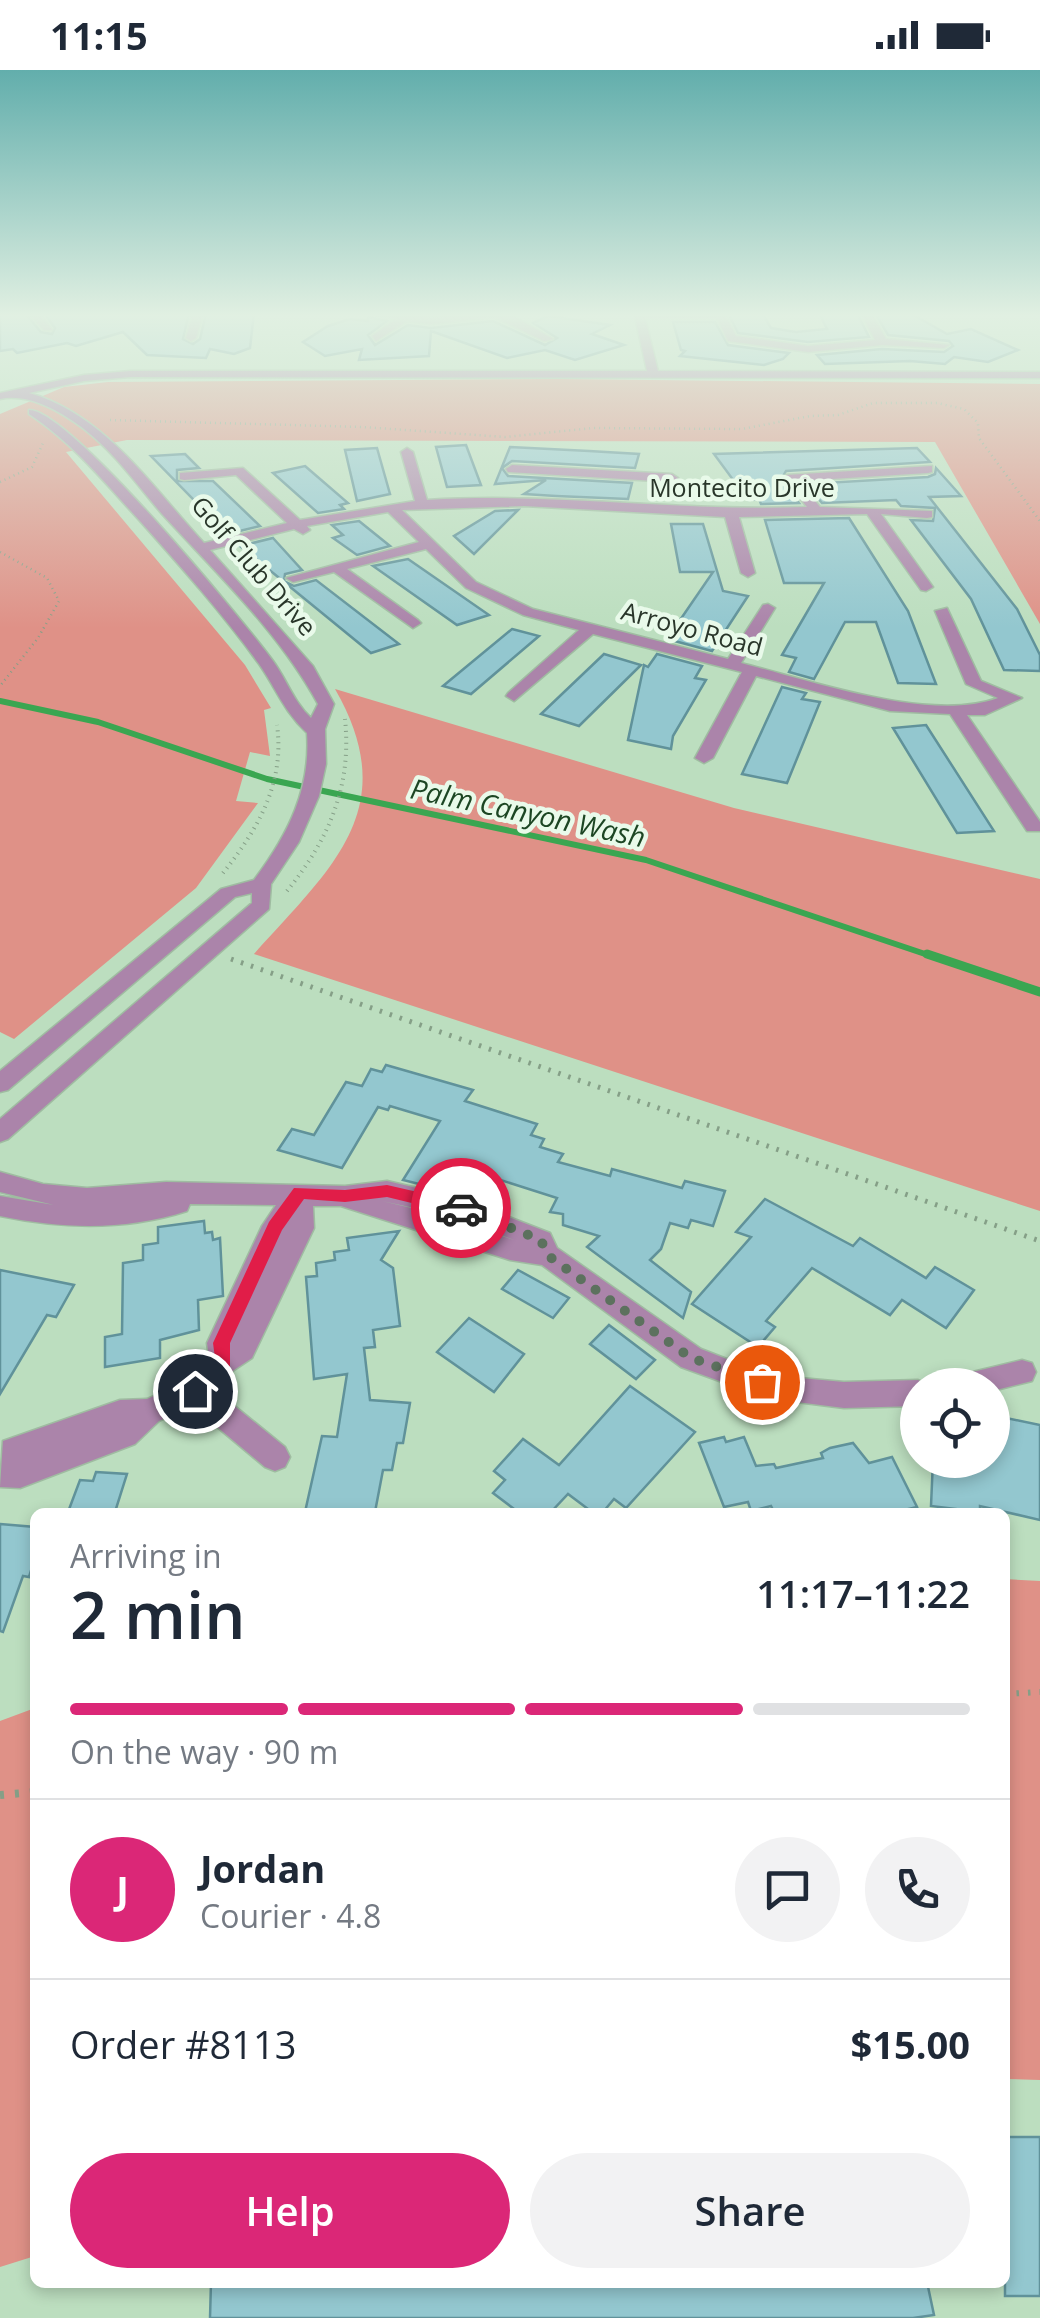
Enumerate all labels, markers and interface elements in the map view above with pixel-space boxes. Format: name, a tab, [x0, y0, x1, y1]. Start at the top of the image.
text: 11:15	[50, 9, 148, 61]
street label: Montecito Drive	[649, 470, 835, 504]
street label: Golf Club Drive	[185, 488, 325, 642]
street label: Arroyo Road	[618, 593, 767, 663]
water label: Palm Canyon Wash	[407, 769, 649, 855]
courier	[411, 1158, 511, 1258]
icon: car	[434, 1181, 489, 1236]
pin	[720, 1340, 805, 1425]
pin	[153, 1349, 238, 1434]
icon: bag	[735, 1355, 790, 1410]
icon: home	[168, 1364, 223, 1419]
map controls	[900, 1368, 1010, 1478]
button: locate	[900, 1368, 1010, 1478]
text: Arriving in	[70, 1534, 222, 1577]
text: 11:17–11:22	[756, 1567, 970, 1619]
text: 2 min	[70, 1570, 245, 1658]
text: On the way · 90 m	[70, 1730, 338, 1773]
button: chat	[735, 1837, 840, 1942]
button: phone	[865, 1837, 970, 1942]
text: Jordan	[200, 1842, 325, 1894]
text: J	[116, 1863, 129, 1915]
text: Courier · 4.8	[200, 1894, 381, 1937]
text: Order #8113	[70, 2018, 297, 2070]
text: $15.00	[851, 2018, 970, 2070]
button: Help	[70, 2153, 510, 2268]
button: Share	[530, 2153, 970, 2268]

